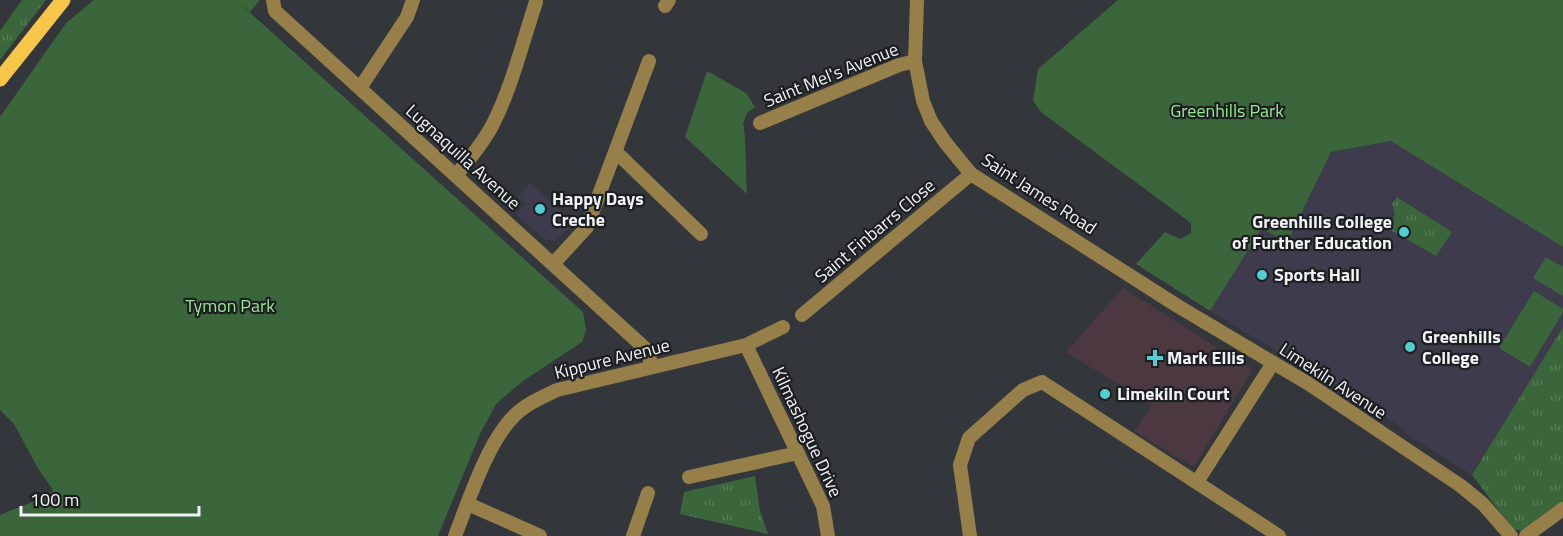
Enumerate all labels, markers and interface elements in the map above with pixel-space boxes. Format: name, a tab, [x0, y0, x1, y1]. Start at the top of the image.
street label: Saint Mel's Avenue	[759, 35, 902, 114]
park label: Greenhills Park	[1170, 97, 1284, 124]
street label: Lugnaquilla Avenue	[400, 98, 527, 216]
street label: Saint James Road	[976, 146, 1102, 241]
street label: Saint Finbarrs Close	[809, 172, 941, 289]
place label: Happy Days Creche	[552, 185, 644, 233]
marker: Happy Days Creche	[533, 202, 547, 216]
place label: Greenhills College of Further Education	[1232, 208, 1392, 256]
marker: Greenhills College of Further Education	[1397, 225, 1411, 239]
place label: Sports Hall	[1274, 261, 1360, 288]
marker: Sports Hall	[1255, 268, 1269, 282]
park label: Tymon Park	[185, 292, 275, 319]
place label: Greenhills College	[1422, 323, 1501, 371]
street label: Kippure Avenue	[551, 331, 672, 386]
street label: Limekiln Avenue	[1274, 336, 1392, 425]
marker: Greenhills College	[1403, 340, 1417, 354]
place label: Mark Ellis	[1167, 344, 1244, 371]
marker: Mark Ellis	[1148, 351, 1162, 365]
street label: Kilmashogue Drive	[765, 362, 850, 501]
place label: Limekiln Court	[1117, 380, 1230, 407]
marker: Limekiln Court	[1098, 387, 1112, 401]
scale bar	[21, 479, 200, 517]
text: 100 m	[30, 486, 79, 513]

